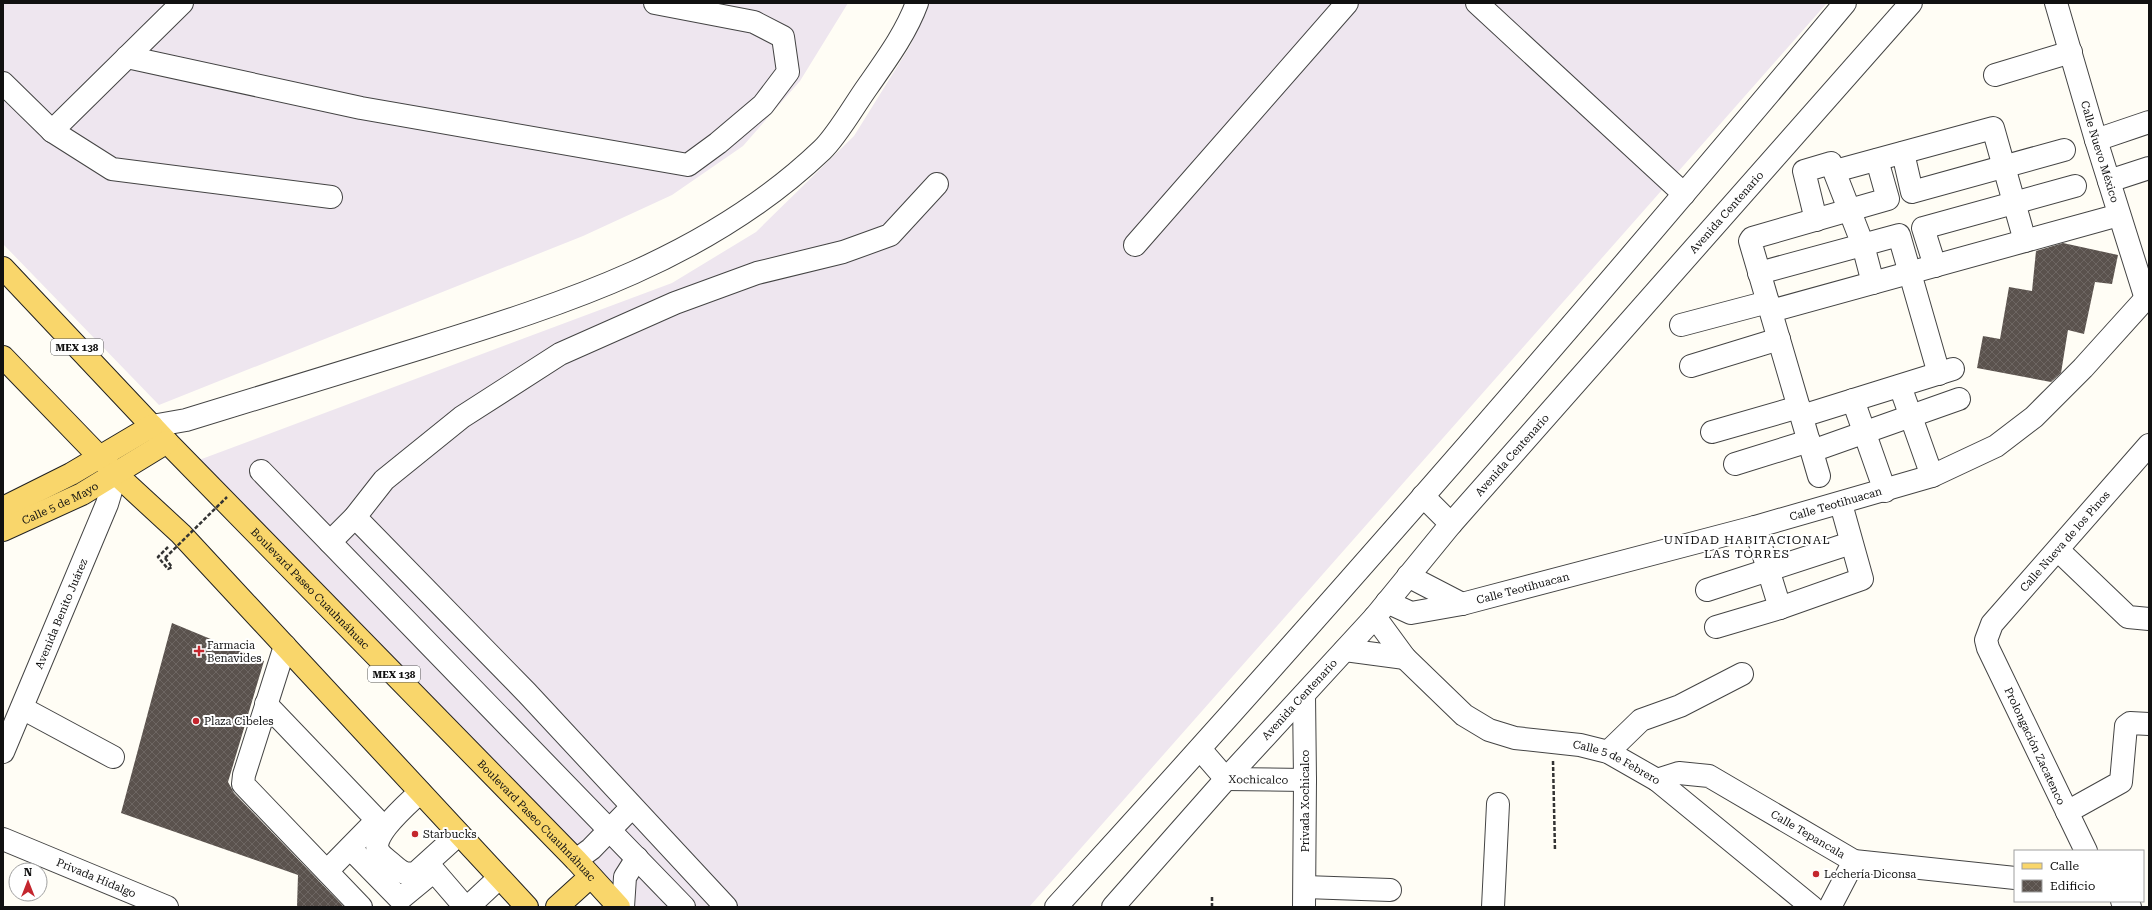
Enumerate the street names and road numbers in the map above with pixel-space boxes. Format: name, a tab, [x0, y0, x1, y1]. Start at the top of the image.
street label: Calle Nuevo México	[2078, 99, 2121, 205]
street label: Avenida Centenario	[1687, 169, 1767, 256]
road number: MEX 138	[51, 339, 103, 355]
street label: Avenida Centenario	[1473, 411, 1552, 499]
street label: Calle 5 de Mayo	[20, 479, 101, 528]
street label: Calle Teotihuacan	[1788, 485, 1883, 524]
street label: Calle Nueva de los Pinos	[2017, 488, 2113, 595]
street label: Boulevard Paseo Cuauhnáhuac	[248, 526, 372, 652]
street label: Avenida Benito Juárez	[33, 557, 90, 671]
street label: Calle Teotihuacan	[1475, 570, 1571, 607]
street label: Avenida Centenario	[1259, 656, 1340, 743]
road number: MEX 138	[368, 666, 420, 682]
street label: Prolongación Zacatenco	[2001, 685, 2068, 807]
street label: Calle 5 de Febrero	[1572, 738, 1663, 788]
street label: Privada Xochicalco	[1299, 749, 1312, 852]
street label: Boulevard Paseo Cuauhnáhuac	[475, 757, 598, 884]
street label: Xochicalco	[1228, 773, 1289, 787]
street label: Calle Tepancala	[1768, 808, 1847, 861]
street label: Privada Hidalgo	[54, 856, 138, 900]

